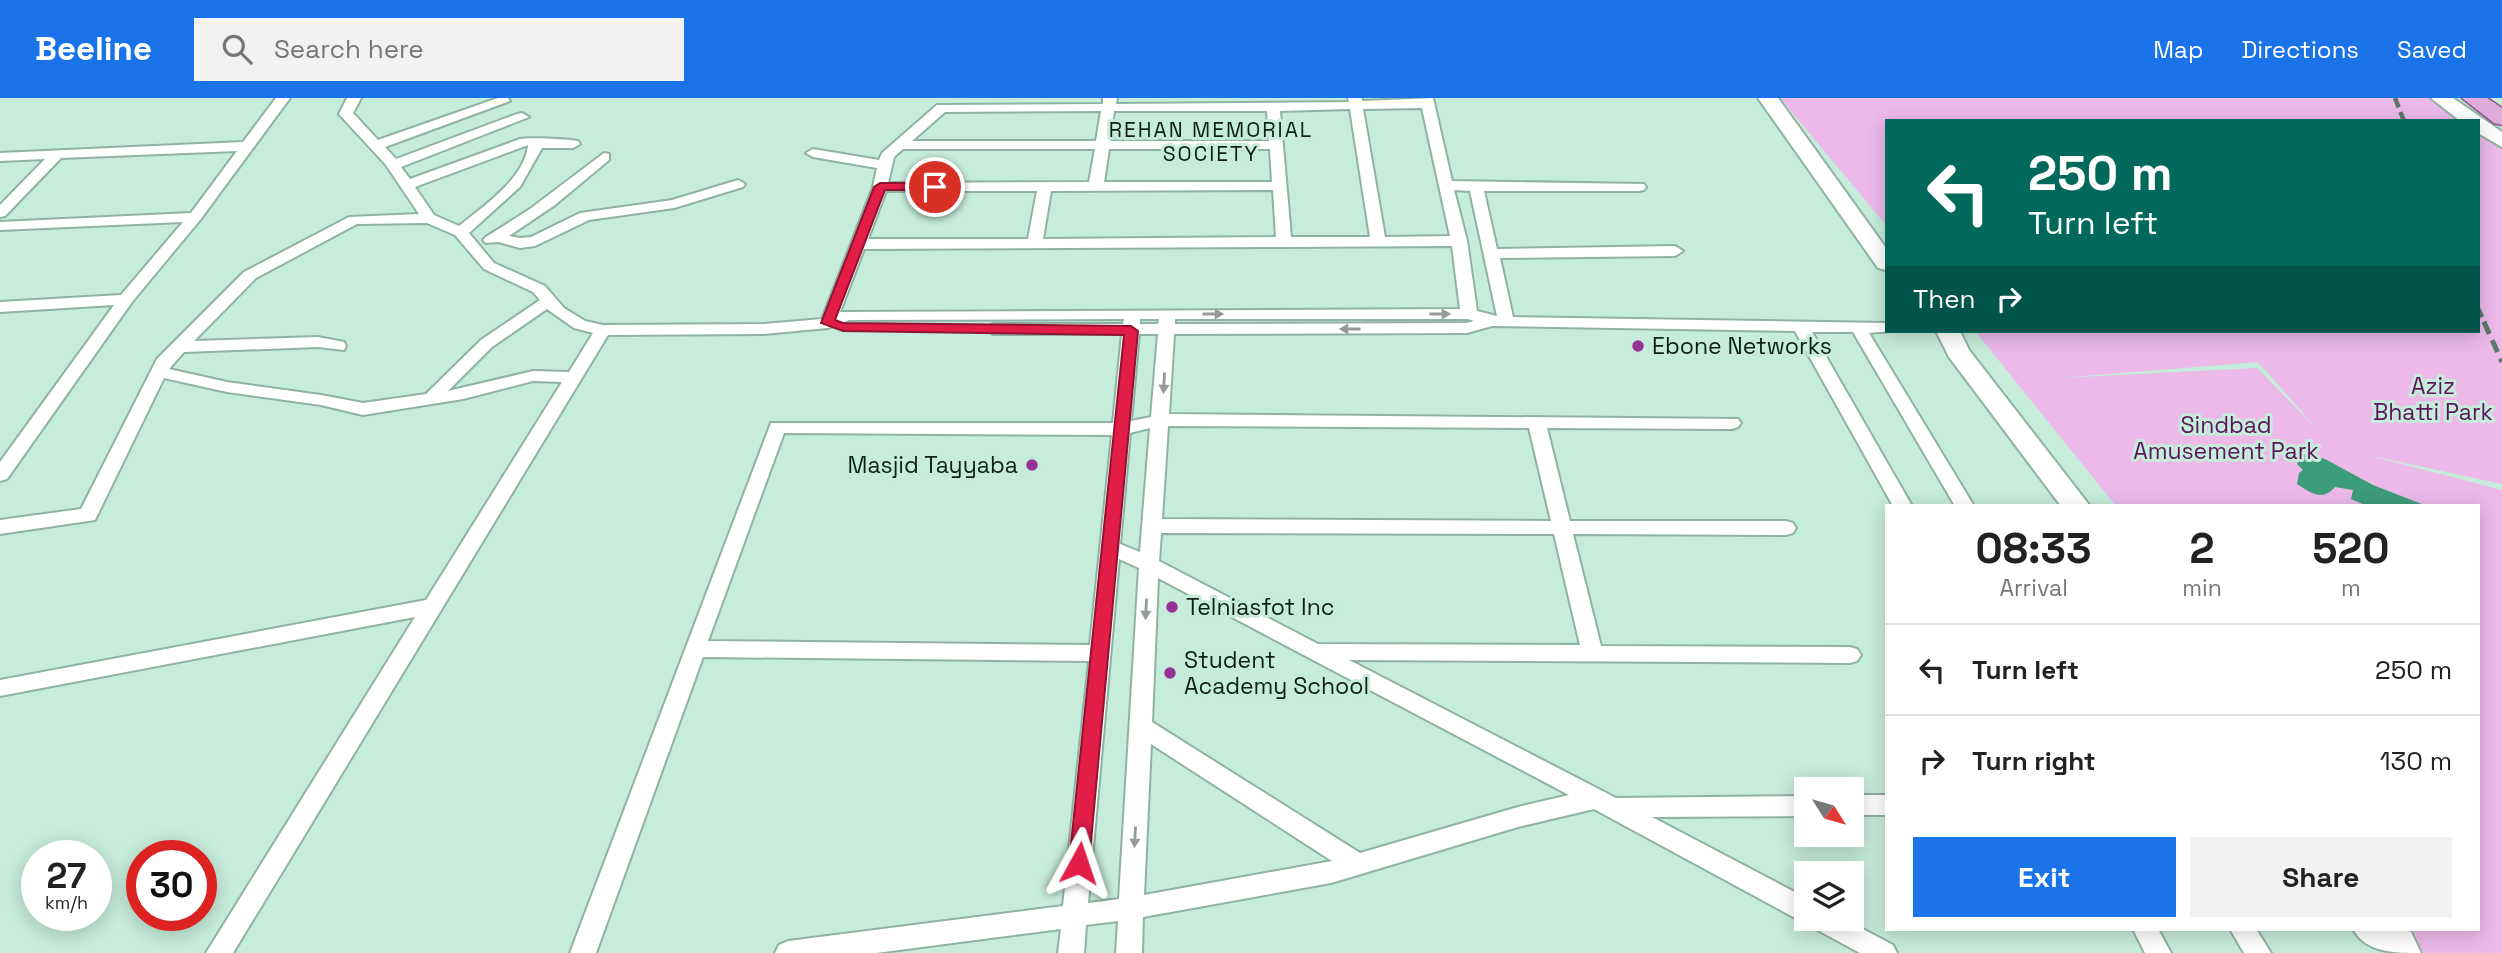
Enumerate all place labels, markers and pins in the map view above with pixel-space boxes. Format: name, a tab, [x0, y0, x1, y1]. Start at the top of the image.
pin	[905, 157, 965, 217]
place label: Ebone Networks	[1652, 331, 1832, 361]
marker: Ebone Networks	[1630, 338, 1646, 354]
place label: Masjid Tayyaba	[848, 450, 1018, 480]
marker: Masjid Tayyaba	[1024, 457, 1040, 473]
place label: Telniasfot Inc	[1186, 592, 1335, 622]
marker: Telniasfot Inc	[1164, 599, 1180, 615]
place label: Student Academy School	[1184, 645, 1369, 701]
marker: Student Academy School	[1162, 665, 1178, 681]

